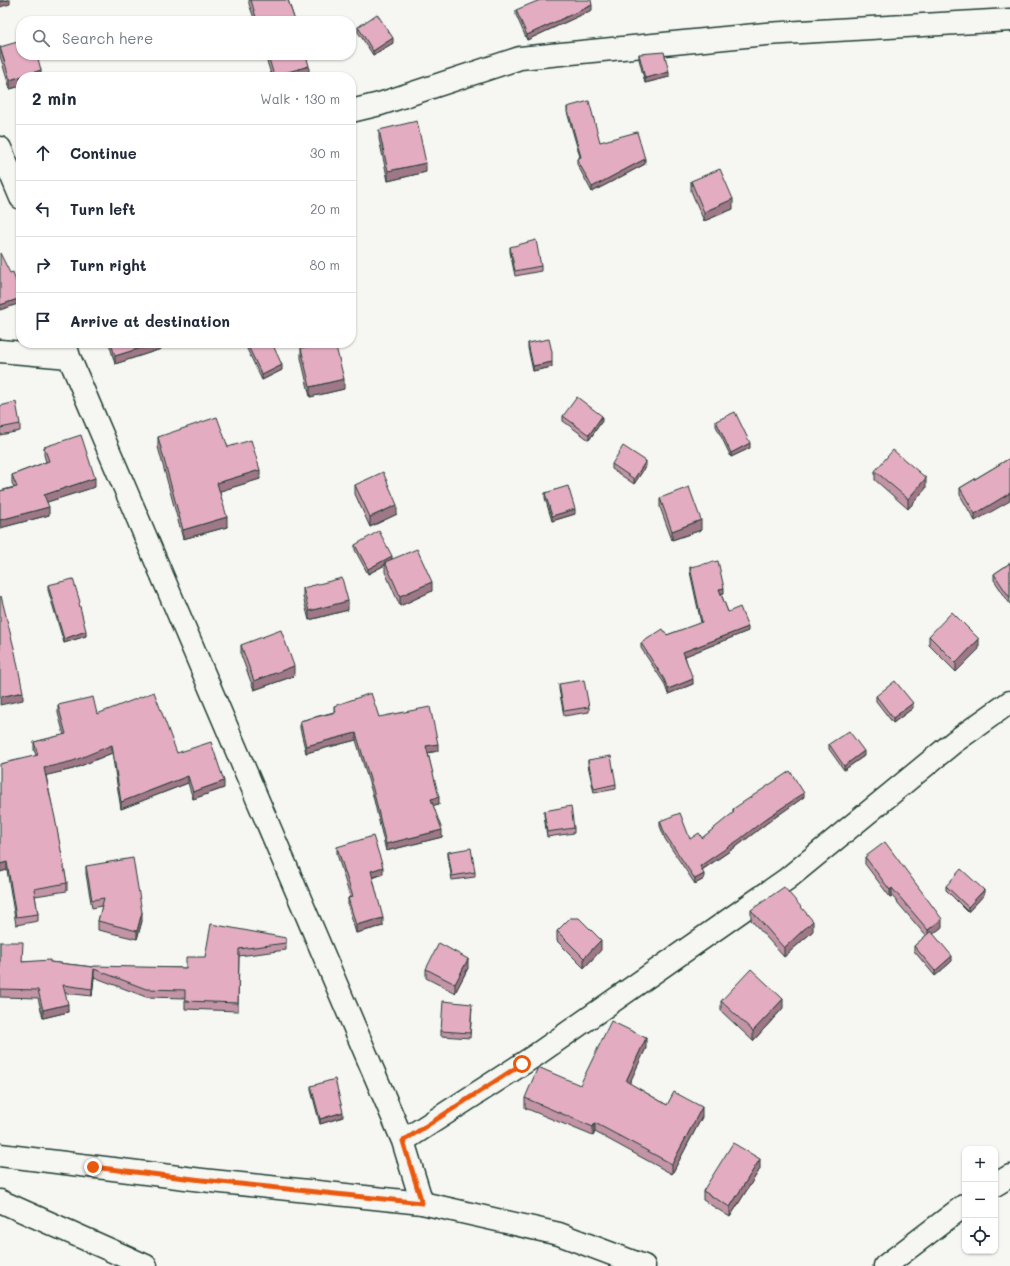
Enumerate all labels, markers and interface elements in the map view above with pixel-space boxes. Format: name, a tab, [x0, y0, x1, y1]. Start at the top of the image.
search box	[16, 16, 356, 60]
icon: search	[30, 27, 52, 49]
text: Search here	[62, 28, 153, 48]
text: 2 min	[32, 87, 77, 109]
text: Walk · 130 m	[260, 90, 340, 107]
icon: ahead	[32, 142, 54, 164]
text: Continue	[70, 143, 137, 163]
text: 30 m	[310, 144, 340, 161]
icon: left	[32, 198, 54, 220]
text: Turn left	[70, 199, 135, 219]
text: 20 m	[310, 200, 340, 217]
icon: right	[32, 254, 54, 276]
text: Turn right	[70, 255, 147, 275]
text: 80 m	[310, 256, 340, 273]
icon: arrive	[32, 310, 54, 332]
text: Arrive at destination	[70, 311, 230, 331]
route start	[513, 1055, 531, 1073]
map controls	[962, 1146, 998, 1254]
button: +	[962, 1146, 998, 1182]
route end	[84, 1158, 102, 1176]
button: −	[962, 1182, 998, 1218]
button: locate	[962, 1218, 998, 1254]

